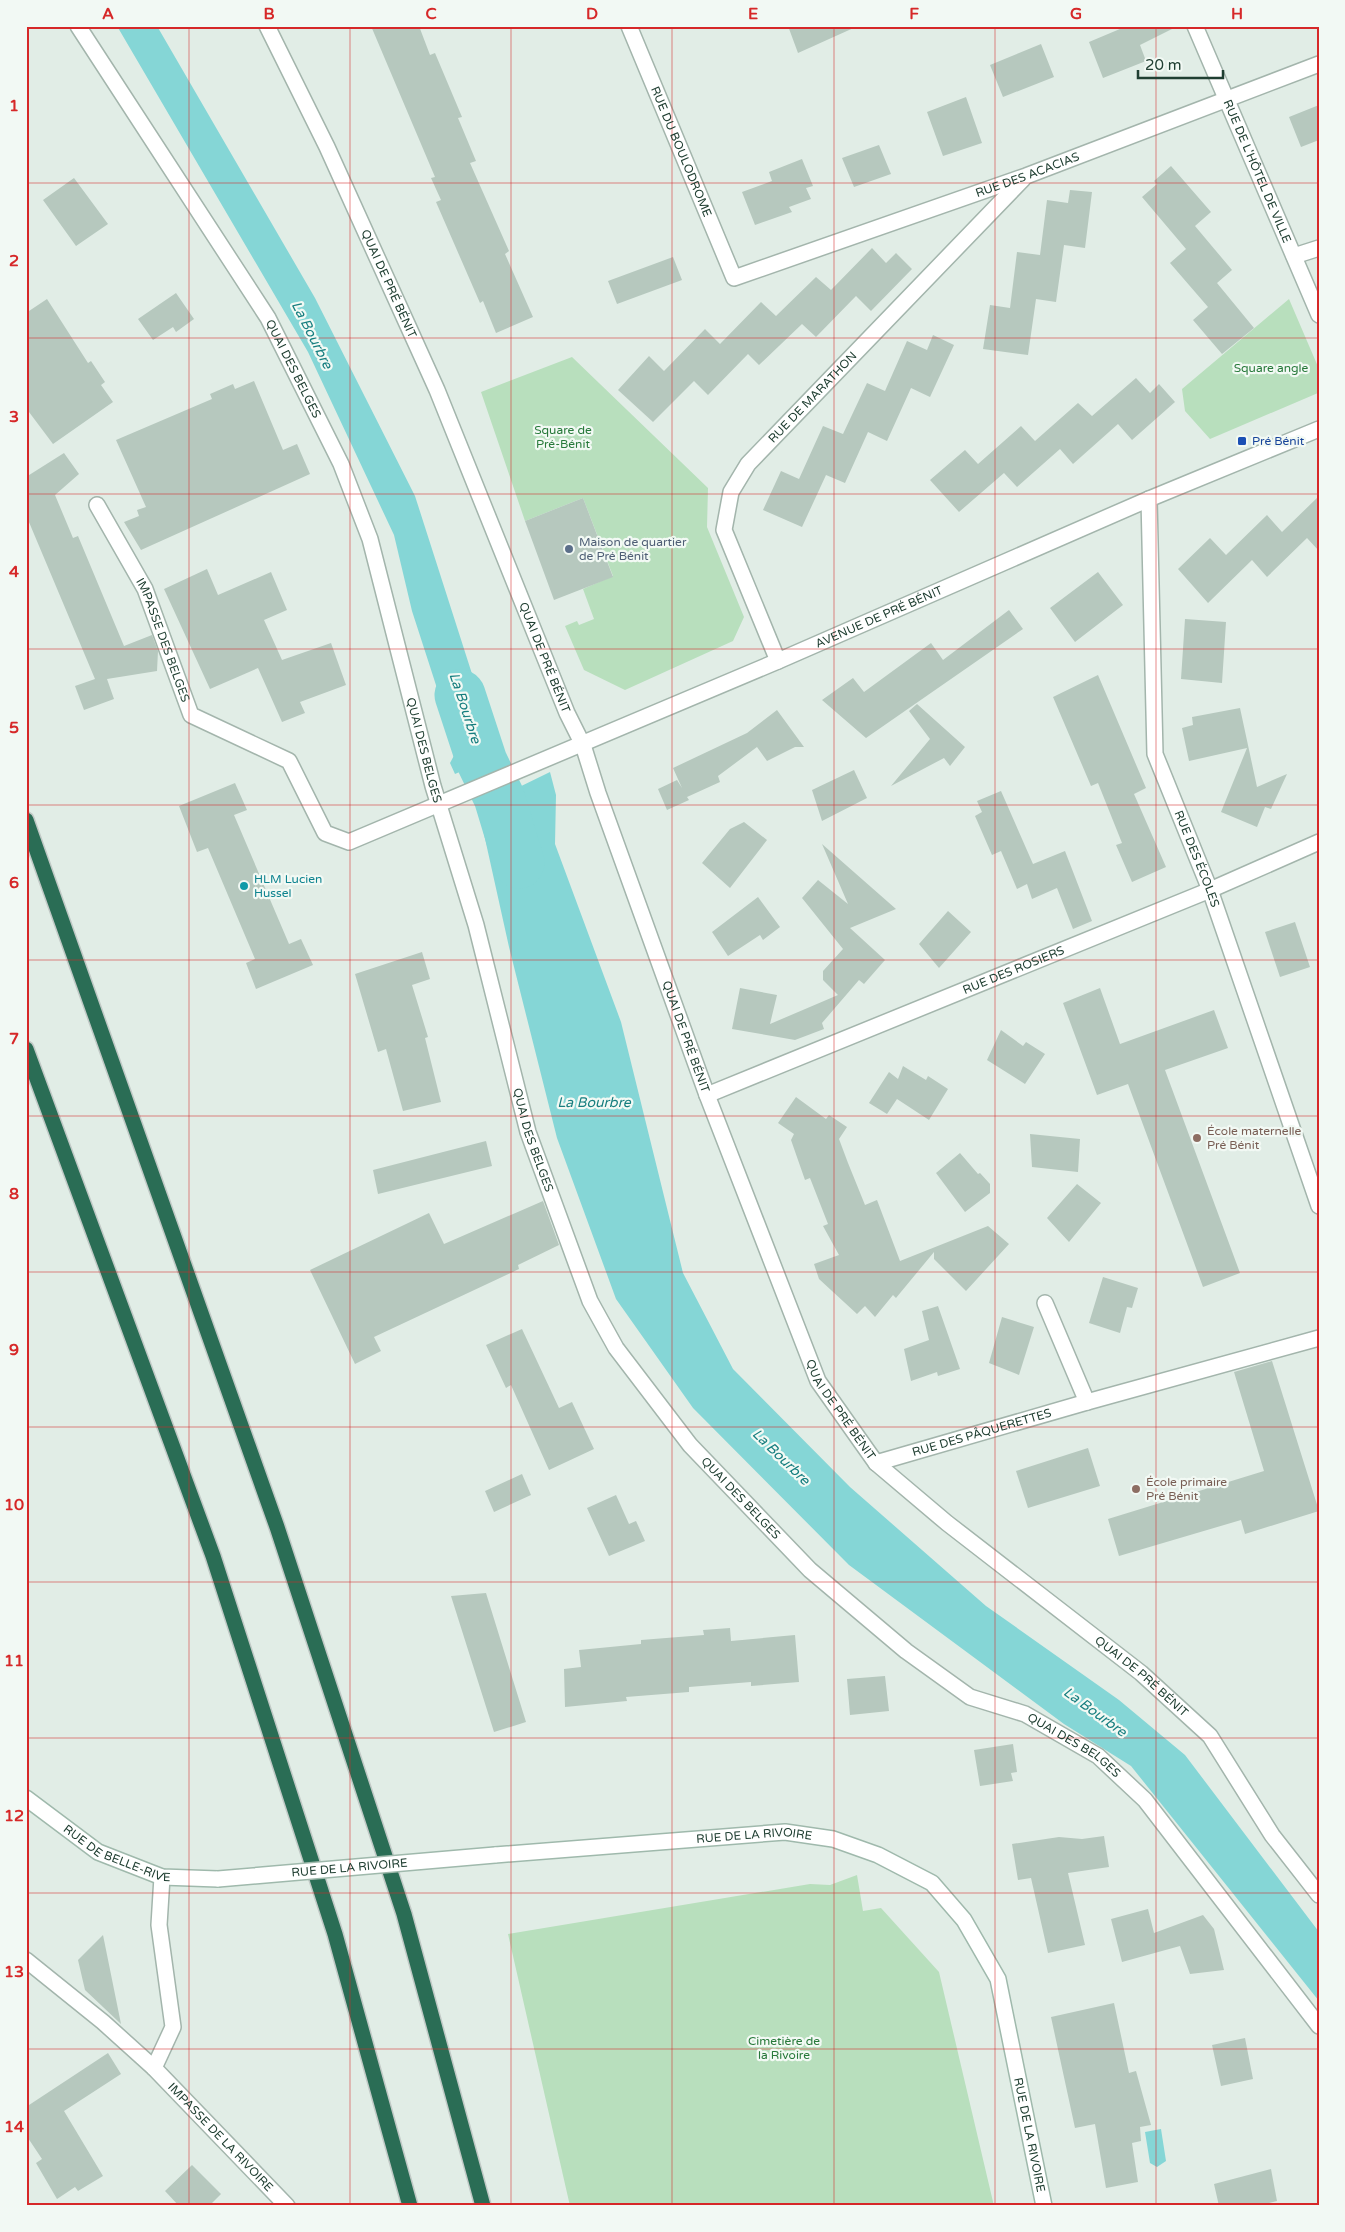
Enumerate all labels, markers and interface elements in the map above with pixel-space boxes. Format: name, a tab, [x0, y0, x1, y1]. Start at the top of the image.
text: A	[102, 4, 114, 24]
text: B	[263, 4, 275, 24]
text: C	[425, 4, 437, 24]
text: D	[586, 4, 598, 24]
text: E	[748, 4, 758, 24]
text: F	[909, 4, 919, 24]
text: G	[1070, 4, 1082, 24]
text: H	[1231, 4, 1243, 24]
scale bar	[1138, 48, 1222, 80]
text: 20 m	[1145, 56, 1182, 74]
street label: RUE DU BOULODROME	[648, 84, 715, 219]
text: 1	[9, 96, 19, 116]
street label: RUE DE L'HÔTEL DE VILLE	[1220, 98, 1294, 245]
street label: RUE DES ACACIAS	[974, 149, 1081, 200]
street label: QUAI DE PRÉ BÉNIT	[358, 227, 420, 341]
text: 2	[9, 251, 19, 271]
water label: La Bourbre	[288, 298, 337, 373]
street label: QUAI DES BELGES	[263, 317, 324, 420]
street label: RUE DE MARATHON	[765, 349, 860, 446]
park label: Square angle	[1234, 361, 1309, 375]
text: 3	[9, 407, 19, 427]
park label: Square de Pré-Bénit	[534, 423, 592, 451]
place label: Pré Bénit	[1252, 434, 1305, 448]
marker: Pré Bénit	[1236, 435, 1248, 447]
place label: Maison de quartier de Pré Bénit	[579, 535, 687, 563]
marker: Maison de quartier de Pré Bénit	[563, 543, 575, 555]
text: 4	[9, 562, 19, 582]
street label: IMPASSE DES BELGES	[133, 576, 193, 704]
street label: AVENUE DE PRÉ BÉNIT	[813, 583, 945, 651]
street label: QUAI DE PRÉ BÉNIT	[516, 600, 573, 715]
water label: La Bourbre	[446, 670, 485, 747]
street label: QUAI DES BELGES	[404, 696, 445, 805]
text: 5	[9, 718, 19, 738]
street label: RUE DES ÉCOLES	[1172, 808, 1222, 909]
place label: HLM Lucien Hussel	[254, 872, 322, 900]
text: 6	[9, 873, 19, 893]
marker: HLM Lucien Hussel	[238, 880, 250, 892]
street label: RUE DES ROSIERS	[961, 943, 1066, 997]
street label: QUAI DE PRÉ BÉNIT	[659, 979, 713, 1095]
text: 7	[9, 1029, 19, 1049]
street label: QUAI DES BELGES	[510, 1087, 556, 1194]
water label: La Bourbre	[557, 1094, 632, 1111]
place label: École maternelle Pré Bénit	[1207, 1124, 1302, 1152]
marker: École maternelle Pré Bénit	[1191, 1132, 1203, 1144]
text: 8	[9, 1184, 19, 1204]
text: 9	[9, 1340, 19, 1360]
street label: QUAI DE PRÉ BÉNIT	[803, 1357, 879, 1463]
street label: RUE DES PÂQUERETTES	[910, 1406, 1053, 1459]
water label: La Bourbre	[749, 1425, 814, 1489]
street label: QUAI DES BELGES	[698, 1454, 783, 1542]
place label: École primaire Pré Bénit	[1146, 1475, 1227, 1503]
marker: École primaire Pré Bénit	[1130, 1483, 1142, 1495]
text: 10	[4, 1495, 24, 1515]
street label: QUAI DE PRÉ BÉNIT	[1092, 1633, 1192, 1720]
text: 11	[4, 1651, 24, 1671]
water label: La Bourbre	[1060, 1684, 1131, 1741]
street label: QUAI DES BELGES	[1025, 1710, 1123, 1780]
text: 12	[4, 1806, 24, 1826]
street label: RUE DE BELLE-RIVE	[61, 1822, 171, 1884]
street label: RUE DE LA RIVOIRE	[696, 1825, 813, 1846]
street label: RUE DE LA RIVOIRE	[291, 1856, 409, 1880]
text: 13	[4, 1962, 24, 1982]
park label: Cimetière de la Rivoire	[748, 2034, 820, 2062]
street label: RUE DE LA RIVOIRE	[1011, 2076, 1048, 2194]
street label: IMPASSE DE LA RIVOIRE	[165, 2080, 276, 2195]
text: 14	[4, 2117, 24, 2137]

